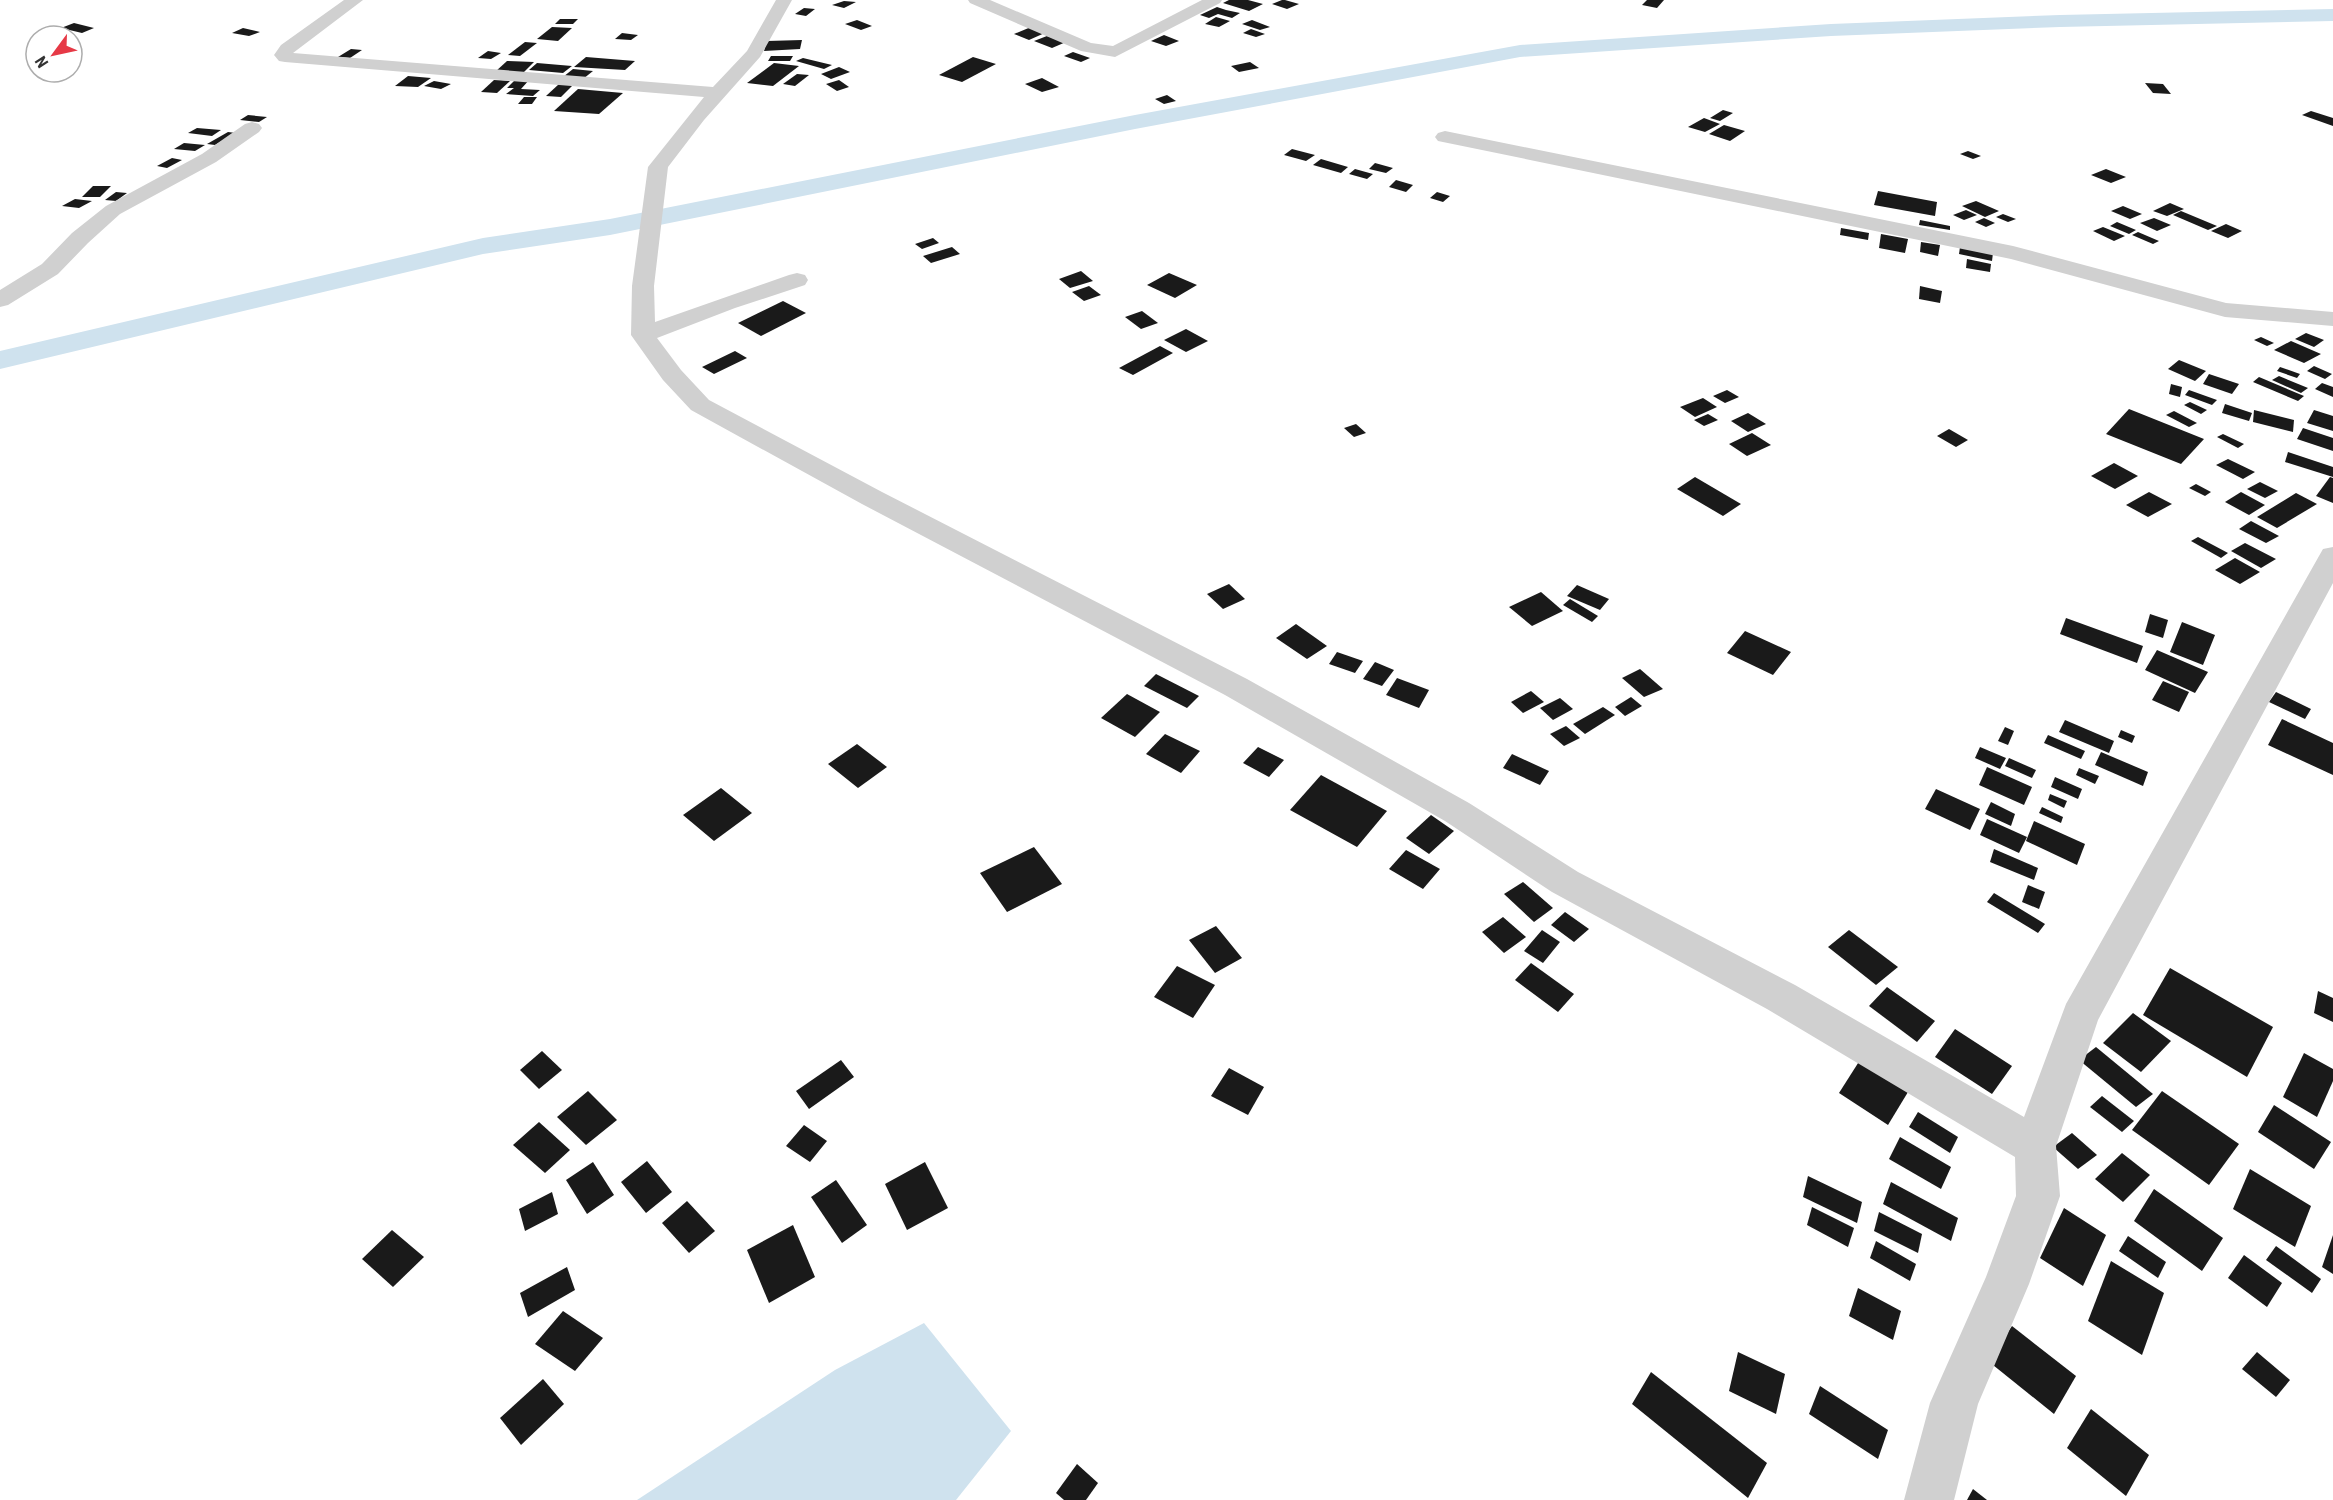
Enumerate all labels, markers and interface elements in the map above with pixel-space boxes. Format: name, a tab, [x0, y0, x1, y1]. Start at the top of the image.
north arrow	[24, 24, 84, 84]
text: N	[31, 53, 52, 71]

